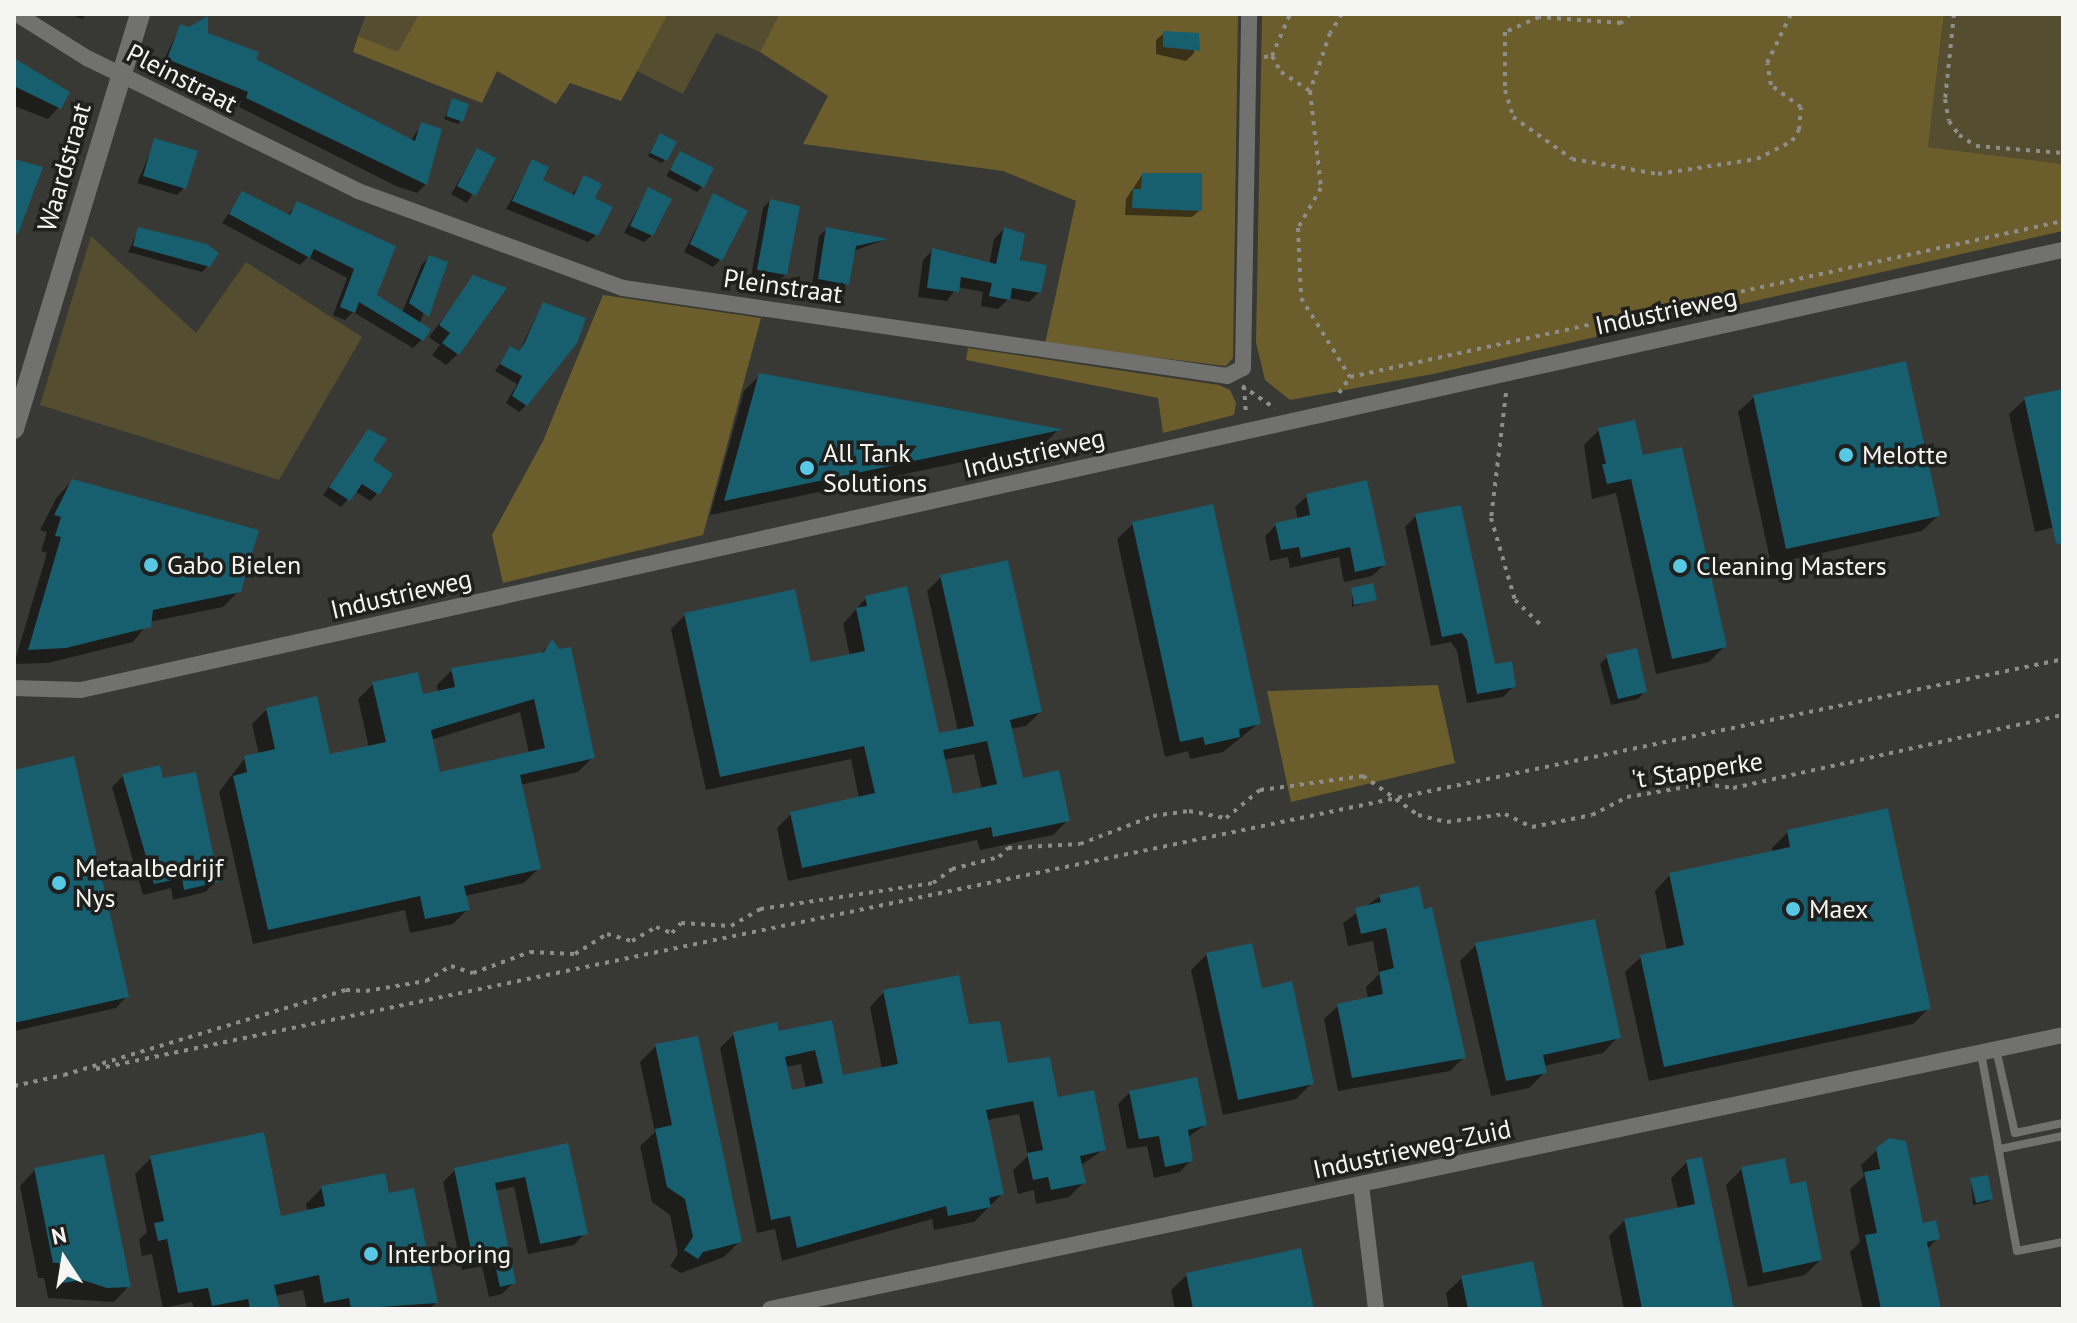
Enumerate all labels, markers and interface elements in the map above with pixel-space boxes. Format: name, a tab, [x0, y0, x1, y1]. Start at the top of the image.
street label: Pleinstraat	[122, 37, 242, 119]
street label: Waardstraat	[31, 99, 97, 235]
street label: Pleinstraat	[722, 262, 844, 310]
street label: Industrieweg	[1592, 281, 1740, 341]
street label: Industrieweg	[960, 422, 1108, 484]
place label: All Tank Solutions	[823, 437, 927, 498]
place label: Melotte	[1862, 439, 1948, 471]
marker: Melotte	[1837, 446, 1855, 464]
marker: All Tank Solutions	[798, 459, 816, 477]
place label: Gabo Bielen	[167, 549, 301, 581]
place label: Cleaning Masters	[1696, 550, 1887, 582]
marker: Gabo Bielen	[142, 556, 160, 574]
marker: Cleaning Masters	[1671, 557, 1689, 575]
street label: Industrieweg	[327, 563, 475, 625]
street label: 't Stapperke	[1629, 745, 1765, 795]
place label: Metaalbedrijf Nys	[75, 852, 223, 914]
marker: Metaalbedrijf Nys	[50, 874, 68, 892]
place label: Maex	[1809, 893, 1868, 925]
marker: Maex	[1784, 900, 1802, 918]
street label: Industrieweg-Zuid	[1310, 1113, 1514, 1185]
north arrow	[24, 1219, 104, 1299]
text: N	[49, 1220, 69, 1251]
place label: Interboring	[387, 1238, 511, 1270]
marker: Interboring	[362, 1245, 380, 1263]

